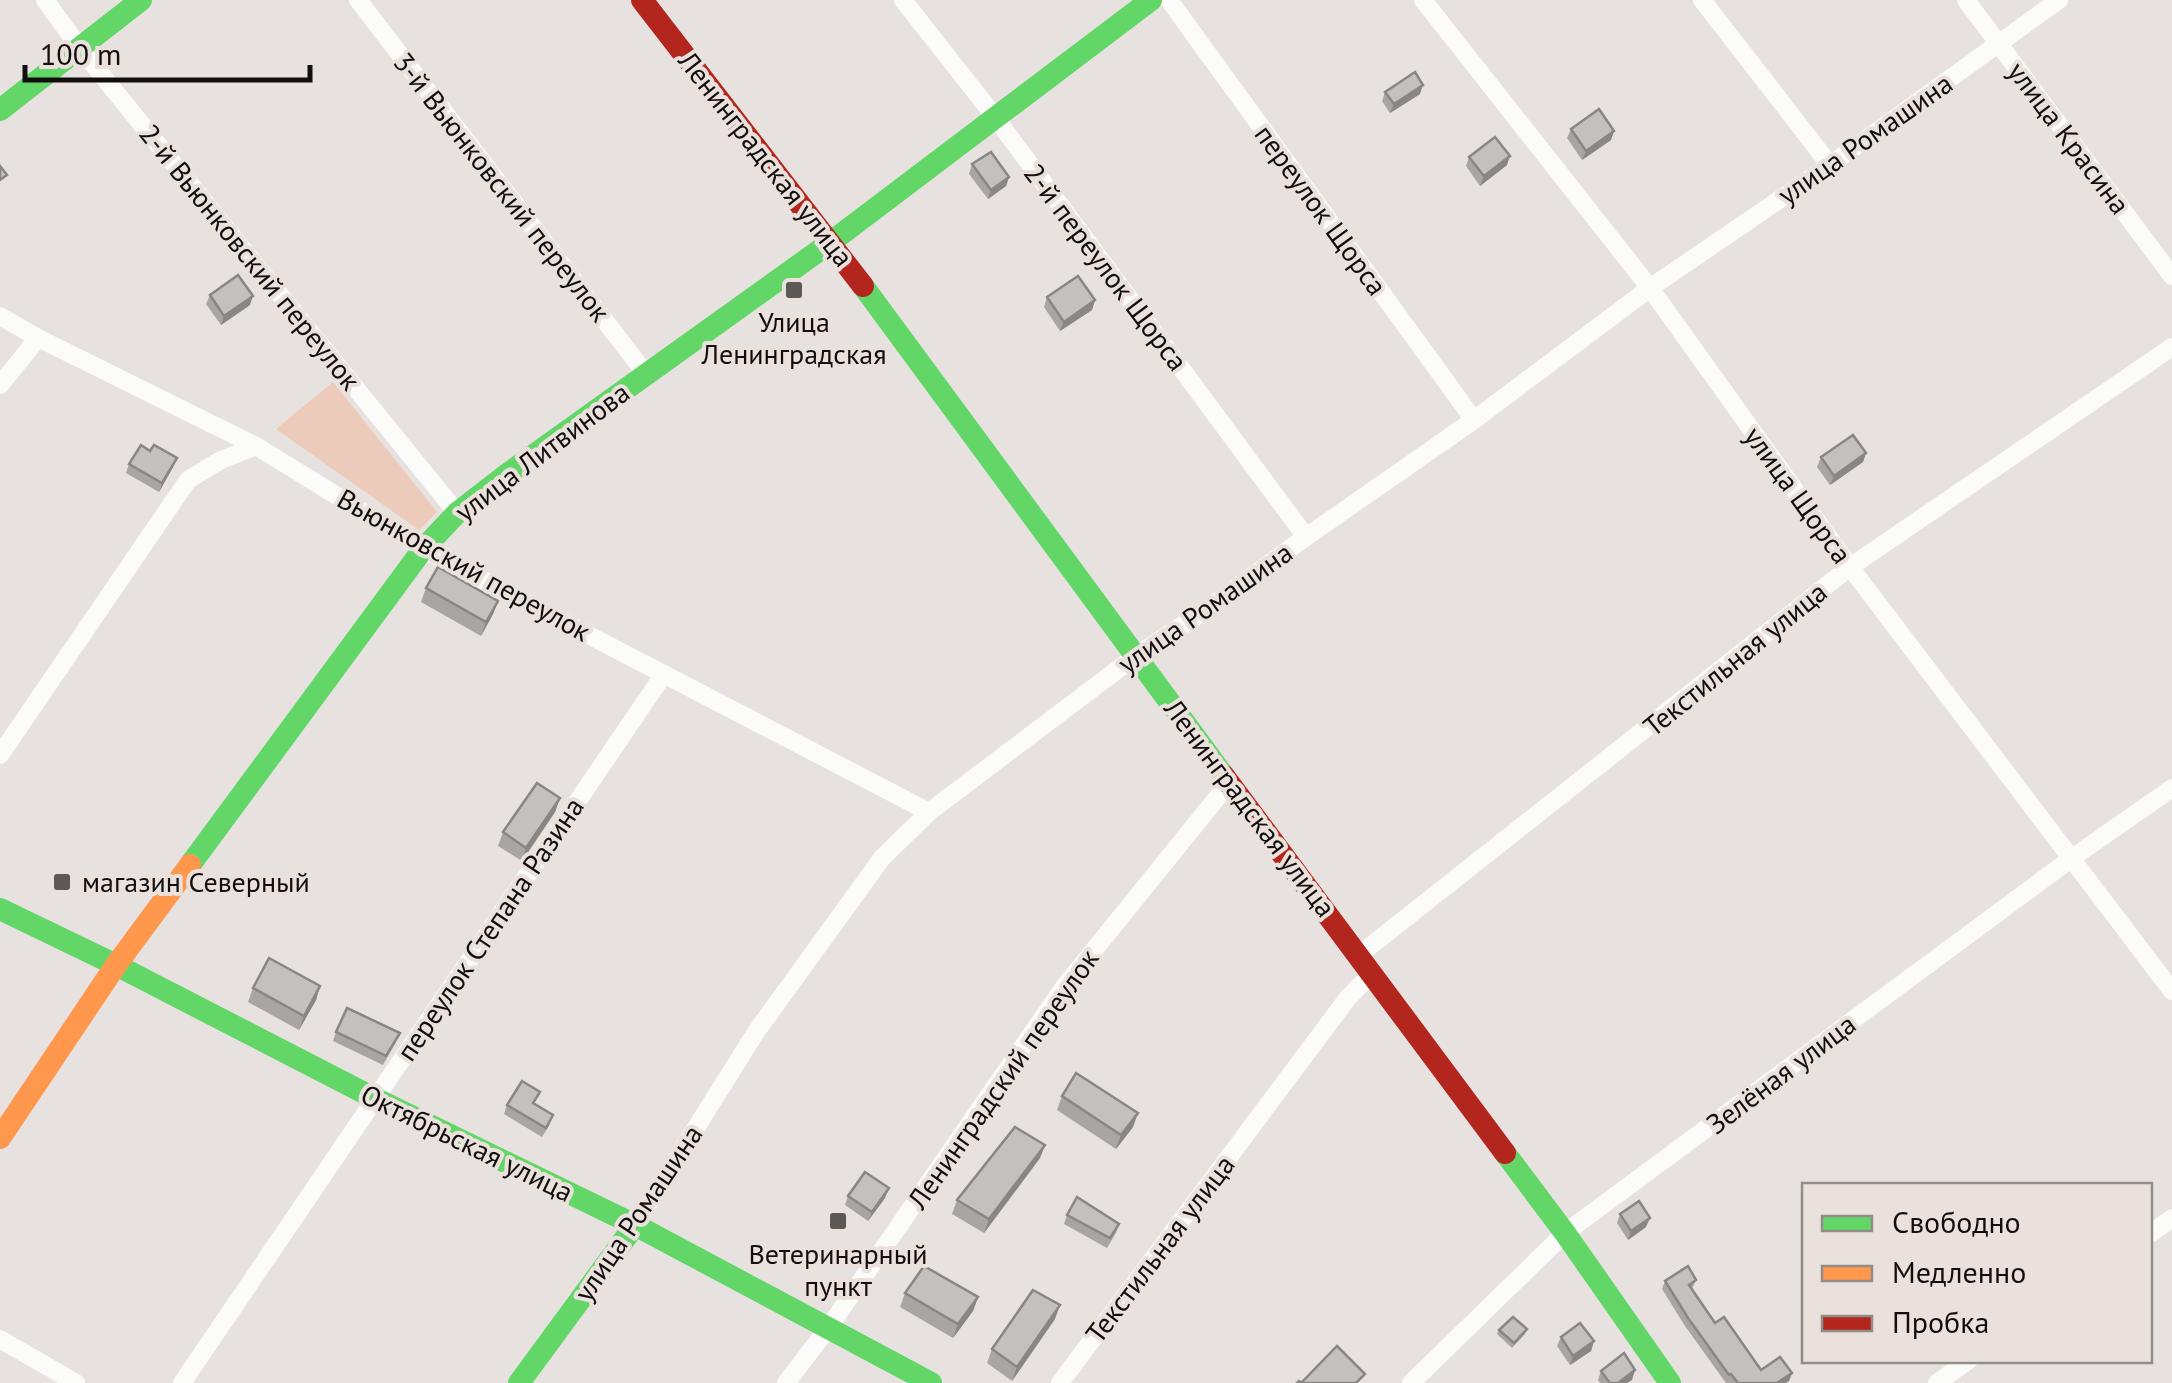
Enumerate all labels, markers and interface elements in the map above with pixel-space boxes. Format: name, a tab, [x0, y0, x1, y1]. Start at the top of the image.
scale bar	[25, 20, 310, 82]
text: 100 m	[40, 34, 121, 73]
street label: Ленинградская улица	[670, 43, 862, 274]
street label: 3-й Вьюнковский переулок	[386, 44, 620, 329]
street label: улица Красина	[2000, 54, 2139, 221]
street label: улица Ромашина	[1770, 65, 1959, 213]
street label: 2-й Вьюнковский переулок	[132, 116, 370, 398]
street label: переулок Щорса	[1247, 117, 1396, 303]
street label: 2-й переулок Щорса	[1016, 155, 1197, 378]
marker: Улица Ленинградская	[783, 279, 805, 301]
place label: Улица Ленинградская	[701, 303, 886, 372]
street label: улица Литвинова	[447, 374, 637, 529]
street label: улица Щорса	[1736, 419, 1861, 571]
street label: Вьюнковский переулок	[331, 480, 598, 650]
street label: улица Ромашина	[1110, 534, 1299, 682]
street label: Текстильная улица	[1635, 573, 1834, 744]
street label: Ленинградская улица	[1156, 690, 1345, 924]
street label: переулок Степана Разина	[387, 790, 592, 1068]
place label: магазин Северный	[82, 863, 310, 900]
marker: магазин Северный	[51, 871, 73, 893]
street label: Ленинградский переулок	[898, 941, 1107, 1217]
street label: Зелёная улица	[1698, 1005, 1863, 1142]
street label: Октябрьская улица	[355, 1075, 579, 1210]
street label: улица Ромашина	[565, 1117, 710, 1308]
street label: Текстильная улица	[1077, 1147, 1242, 1350]
legend	[1802, 1183, 2152, 1363]
text: Свободно	[1892, 1202, 2021, 1241]
marker: Ветеринарный пункт	[827, 1210, 849, 1232]
place label: Ветеринарный пункт	[749, 1235, 927, 1304]
text: Медленно	[1892, 1252, 2026, 1291]
text: Пробка	[1892, 1302, 1989, 1341]

